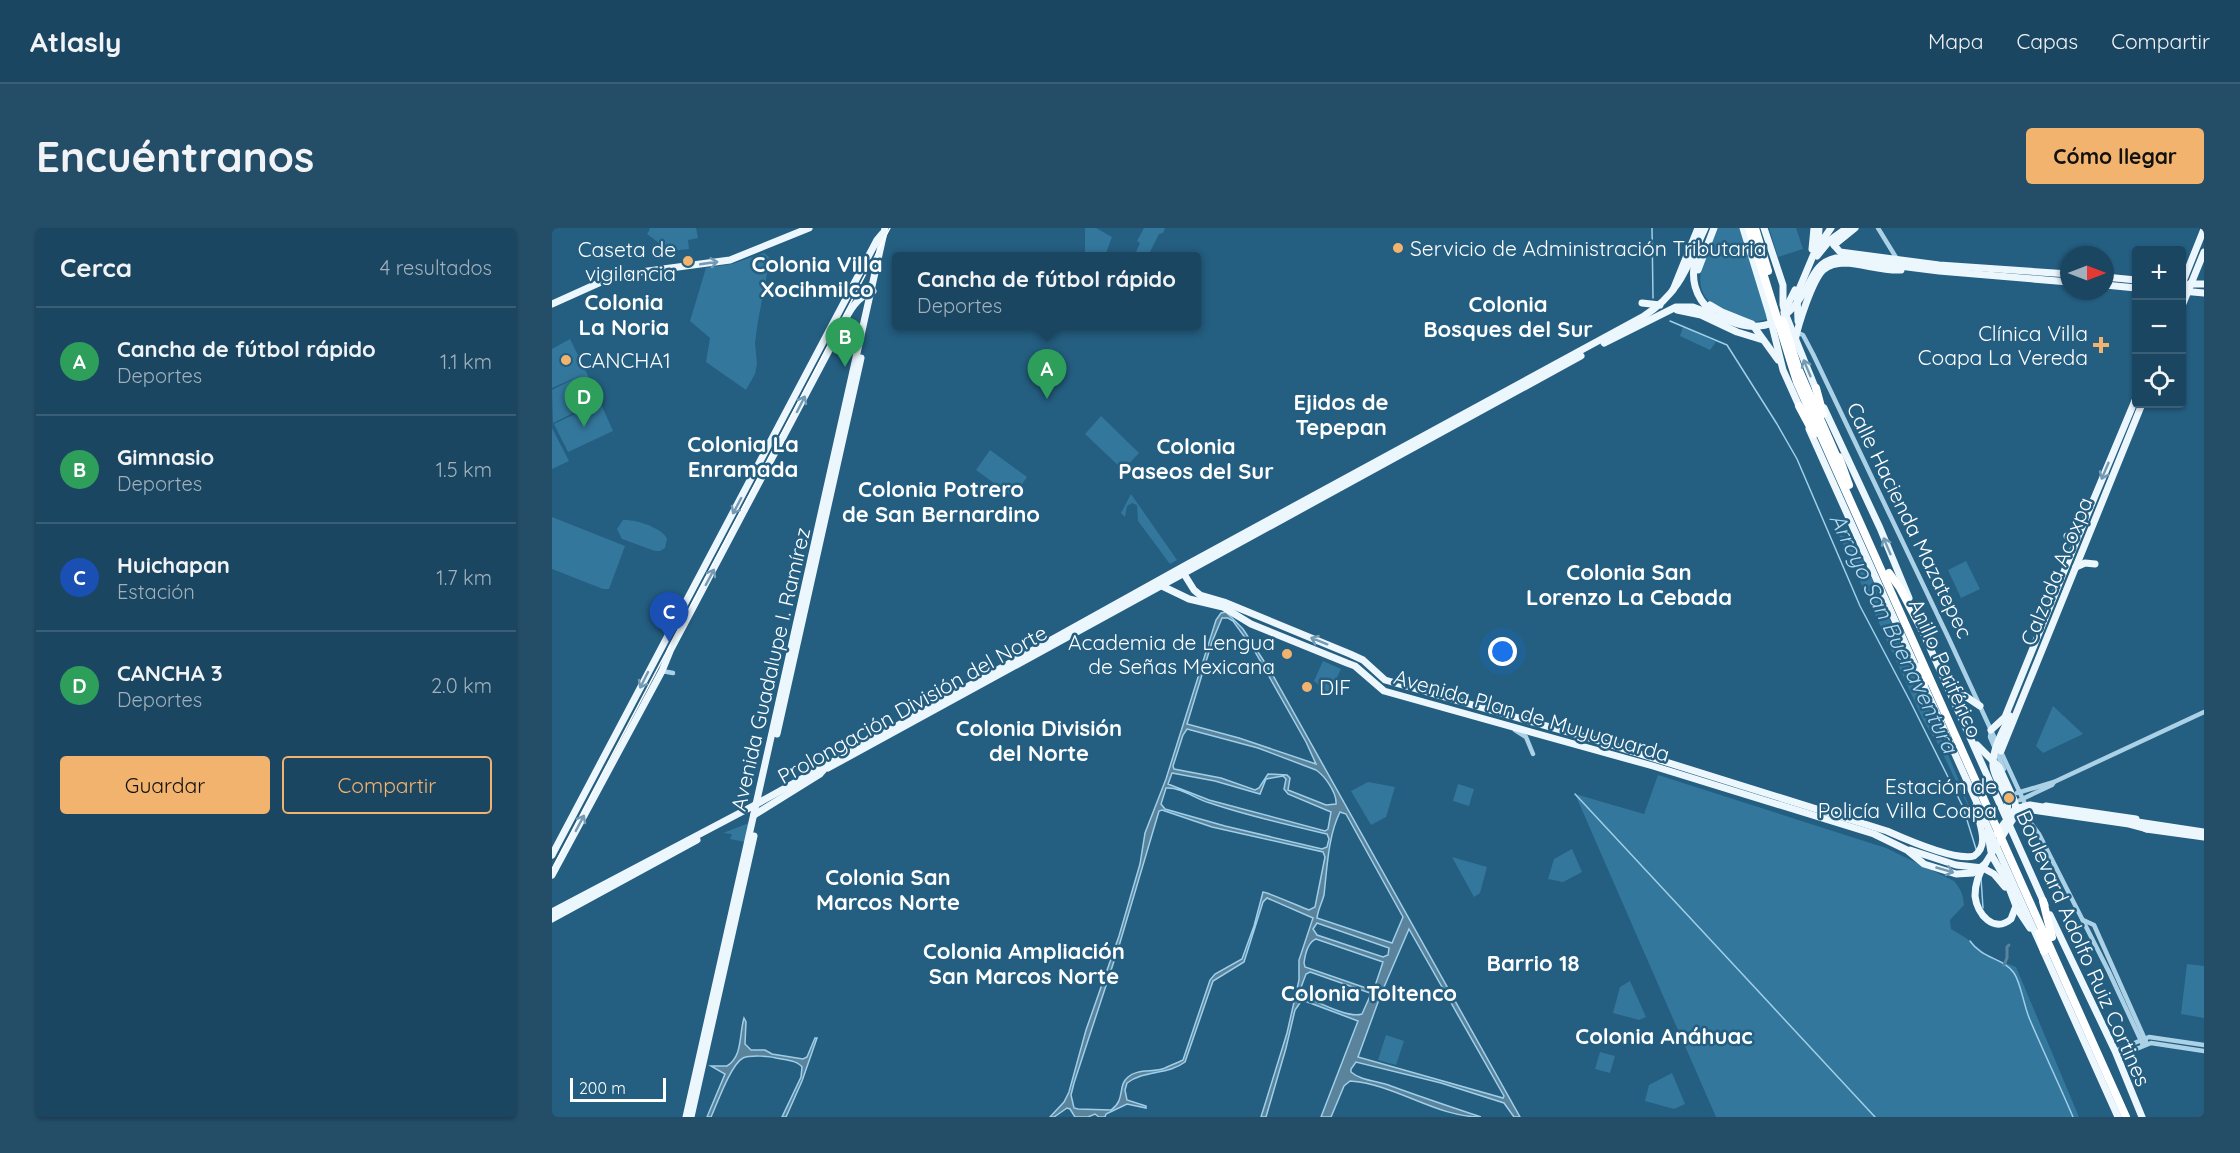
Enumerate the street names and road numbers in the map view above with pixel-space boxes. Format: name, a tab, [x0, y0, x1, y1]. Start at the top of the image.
street label: Calle Hacienda Mazatepec	[1842, 398, 1979, 642]
street label: Calzada Acoxpa	[2014, 493, 2098, 649]
street label: Avenida Guadalupe I. Ramírez	[725, 525, 815, 813]
street label: Anillo Periférico	[1904, 594, 1988, 742]
street label: Prolongación División del Norte	[773, 619, 1051, 789]
street label: Avenida Plan de Muyuguarda	[1391, 663, 1673, 767]
street label: Boulevard Adolfo Ruiz Cortines	[2011, 806, 2157, 1090]

